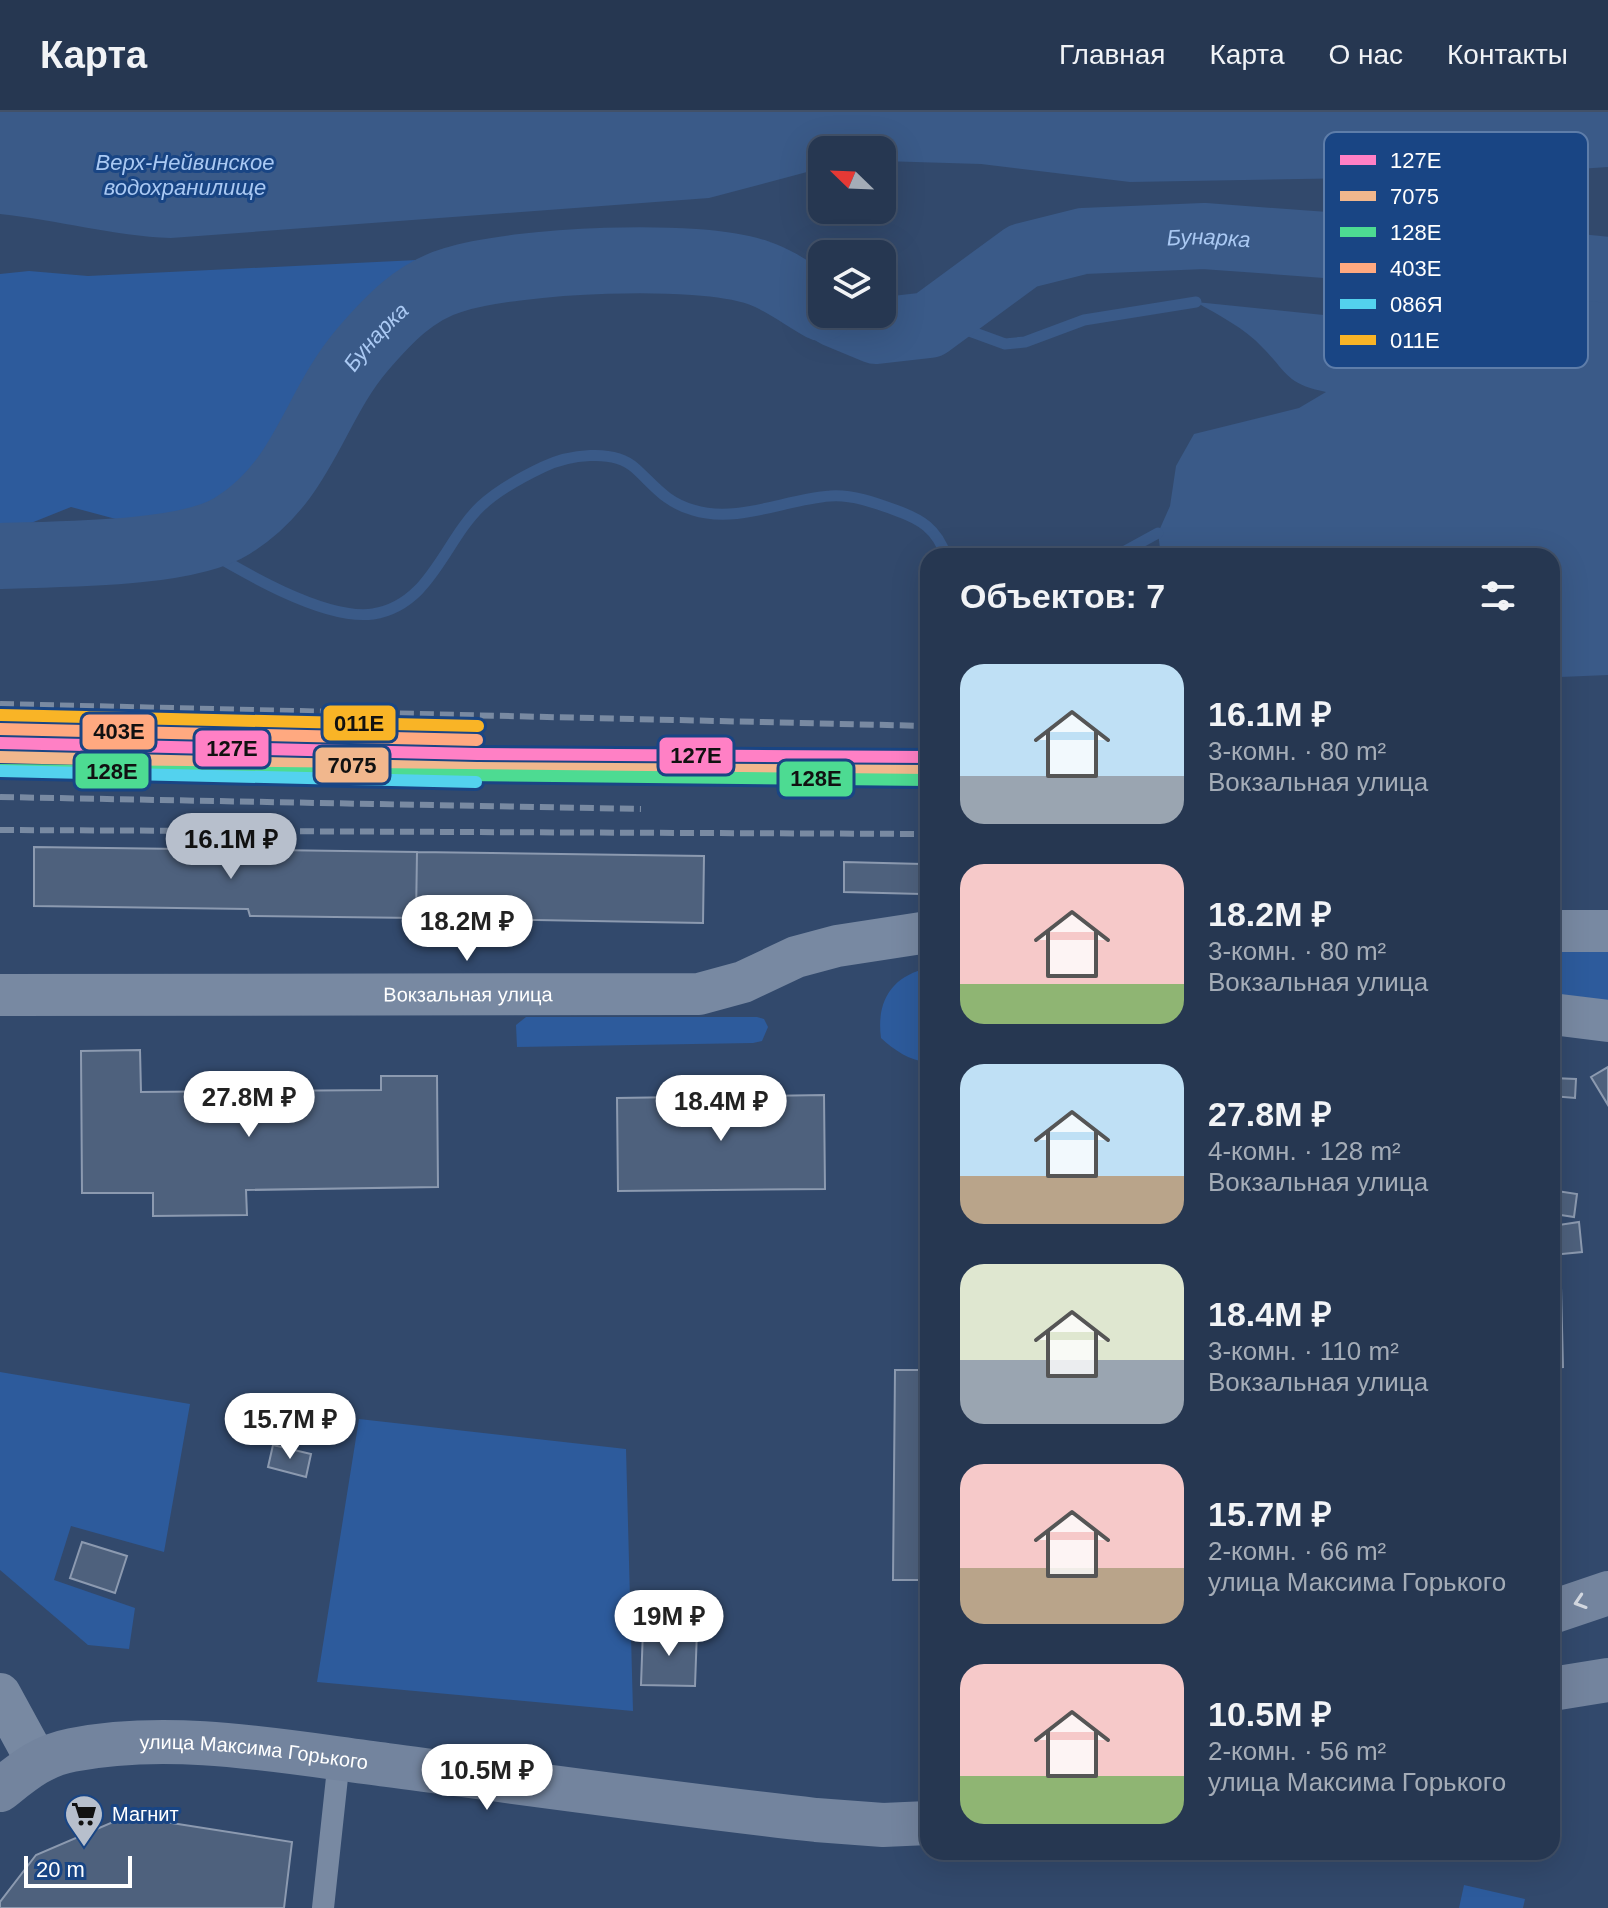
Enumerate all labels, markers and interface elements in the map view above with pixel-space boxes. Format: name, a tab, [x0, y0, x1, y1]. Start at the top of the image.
text: Карта	[40, 34, 147, 76]
text: Главная	[1059, 39, 1166, 70]
text: Карта	[1210, 39, 1284, 70]
text: О нас	[1328, 39, 1403, 70]
text: Контакты	[1447, 39, 1568, 70]
legend	[1324, 132, 1588, 368]
north arrow	[808, 136, 896, 224]
map controls	[808, 136, 896, 328]
text: 127Е	[1390, 148, 1441, 173]
water label: Верх-Нейвинское водохранилище	[96, 150, 274, 200]
text: 7075	[1390, 184, 1439, 209]
text: 128Е	[1390, 220, 1441, 245]
water label: Бунарка	[1166, 224, 1252, 252]
button: layers	[808, 240, 896, 328]
text: 403Е	[1390, 256, 1441, 281]
text: 086Я	[1390, 292, 1443, 317]
water label: Бунарка	[338, 297, 413, 376]
text: 011Е	[1390, 328, 1440, 353]
icon: filters	[1476, 574, 1520, 618]
text: Объектов: 7	[960, 577, 1165, 615]
text: 16.1M ₽	[1208, 695, 1332, 733]
icon: home	[1024, 696, 1120, 792]
line badge: 011Е	[322, 704, 397, 742]
text: 011Е	[334, 711, 384, 736]
line badge: 403Е	[81, 713, 156, 751]
text: 403Е	[93, 719, 145, 744]
line badge: 127Е	[194, 729, 270, 768]
text: 127Е	[206, 736, 258, 761]
line badge: 127Е	[658, 736, 734, 775]
text: 3-комн. · 80 m²	[1208, 736, 1386, 766]
text: 127Е	[670, 743, 722, 768]
line badge: 7075	[314, 746, 390, 784]
line badge: 128Е	[74, 752, 150, 790]
text: 7075	[328, 753, 376, 778]
text: 128Е	[86, 759, 138, 784]
line badge: 128Е	[778, 760, 854, 798]
text: 128Е	[790, 766, 842, 791]
text: Вокзальная улица	[1208, 767, 1428, 797]
pin: 16.1M ₽	[157, 813, 305, 881]
text: 16.1M ₽	[184, 824, 278, 854]
pin: 18.2M ₽	[393, 895, 541, 963]
text: 18.2M ₽	[1208, 895, 1332, 933]
icon: home	[1024, 896, 1120, 992]
text: 18.2M ₽	[420, 906, 514, 936]
text: 3-комн. · 80 m²	[1208, 936, 1386, 966]
text: Вокзальная улица	[1208, 967, 1428, 997]
street label: Вокзальная улица	[383, 983, 554, 1005]
pin: 27.8M ₽	[175, 1071, 323, 1139]
pin: 18.4M ₽	[647, 1075, 795, 1143]
text: 27.8M ₽	[202, 1082, 296, 1112]
text: 18.4M ₽	[674, 1086, 768, 1116]
text: 27.8M ₽	[1208, 1095, 1332, 1133]
icon: home	[1024, 1096, 1120, 1192]
text: 4-комн. · 128 m²	[1208, 1136, 1401, 1166]
text: Вокзальная улица	[1208, 1167, 1428, 1197]
text: 18.4M ₽	[1208, 1295, 1332, 1333]
icon: home	[1024, 1296, 1120, 1392]
text: 3-комн. · 110 m²	[1208, 1336, 1399, 1366]
text: Вокзальная улица	[1208, 1367, 1428, 1397]
pin: 15.7M ₽	[216, 1393, 364, 1461]
text: 15.7M ₽	[243, 1404, 337, 1434]
text: 15.7M ₽	[1208, 1495, 1332, 1533]
icon: home	[1024, 1496, 1120, 1592]
text: 2-комн. · 66 m²	[1208, 1536, 1386, 1566]
text: улица Максима Горького	[1208, 1567, 1506, 1597]
pin: 19M ₽	[613, 1590, 725, 1658]
one-way arrow	[1574, 1593, 1588, 1609]
text: 19M ₽	[633, 1601, 705, 1631]
text: 10.5M ₽	[1208, 1695, 1332, 1733]
icon: home	[1024, 1696, 1120, 1792]
street label: улица Максима Горького	[139, 1731, 369, 1773]
text: 2-комн. · 56 m²	[1208, 1736, 1386, 1766]
pin: 10.5M ₽	[413, 1744, 561, 1812]
text: 10.5M ₽	[440, 1755, 534, 1785]
text: улица Максима Горького	[1208, 1767, 1506, 1797]
supermarket icon: Магнит	[63, 1793, 105, 1848]
place label: Магнит	[112, 1803, 179, 1825]
scale bar	[24, 1852, 132, 1888]
text: 20 m	[36, 1857, 85, 1882]

